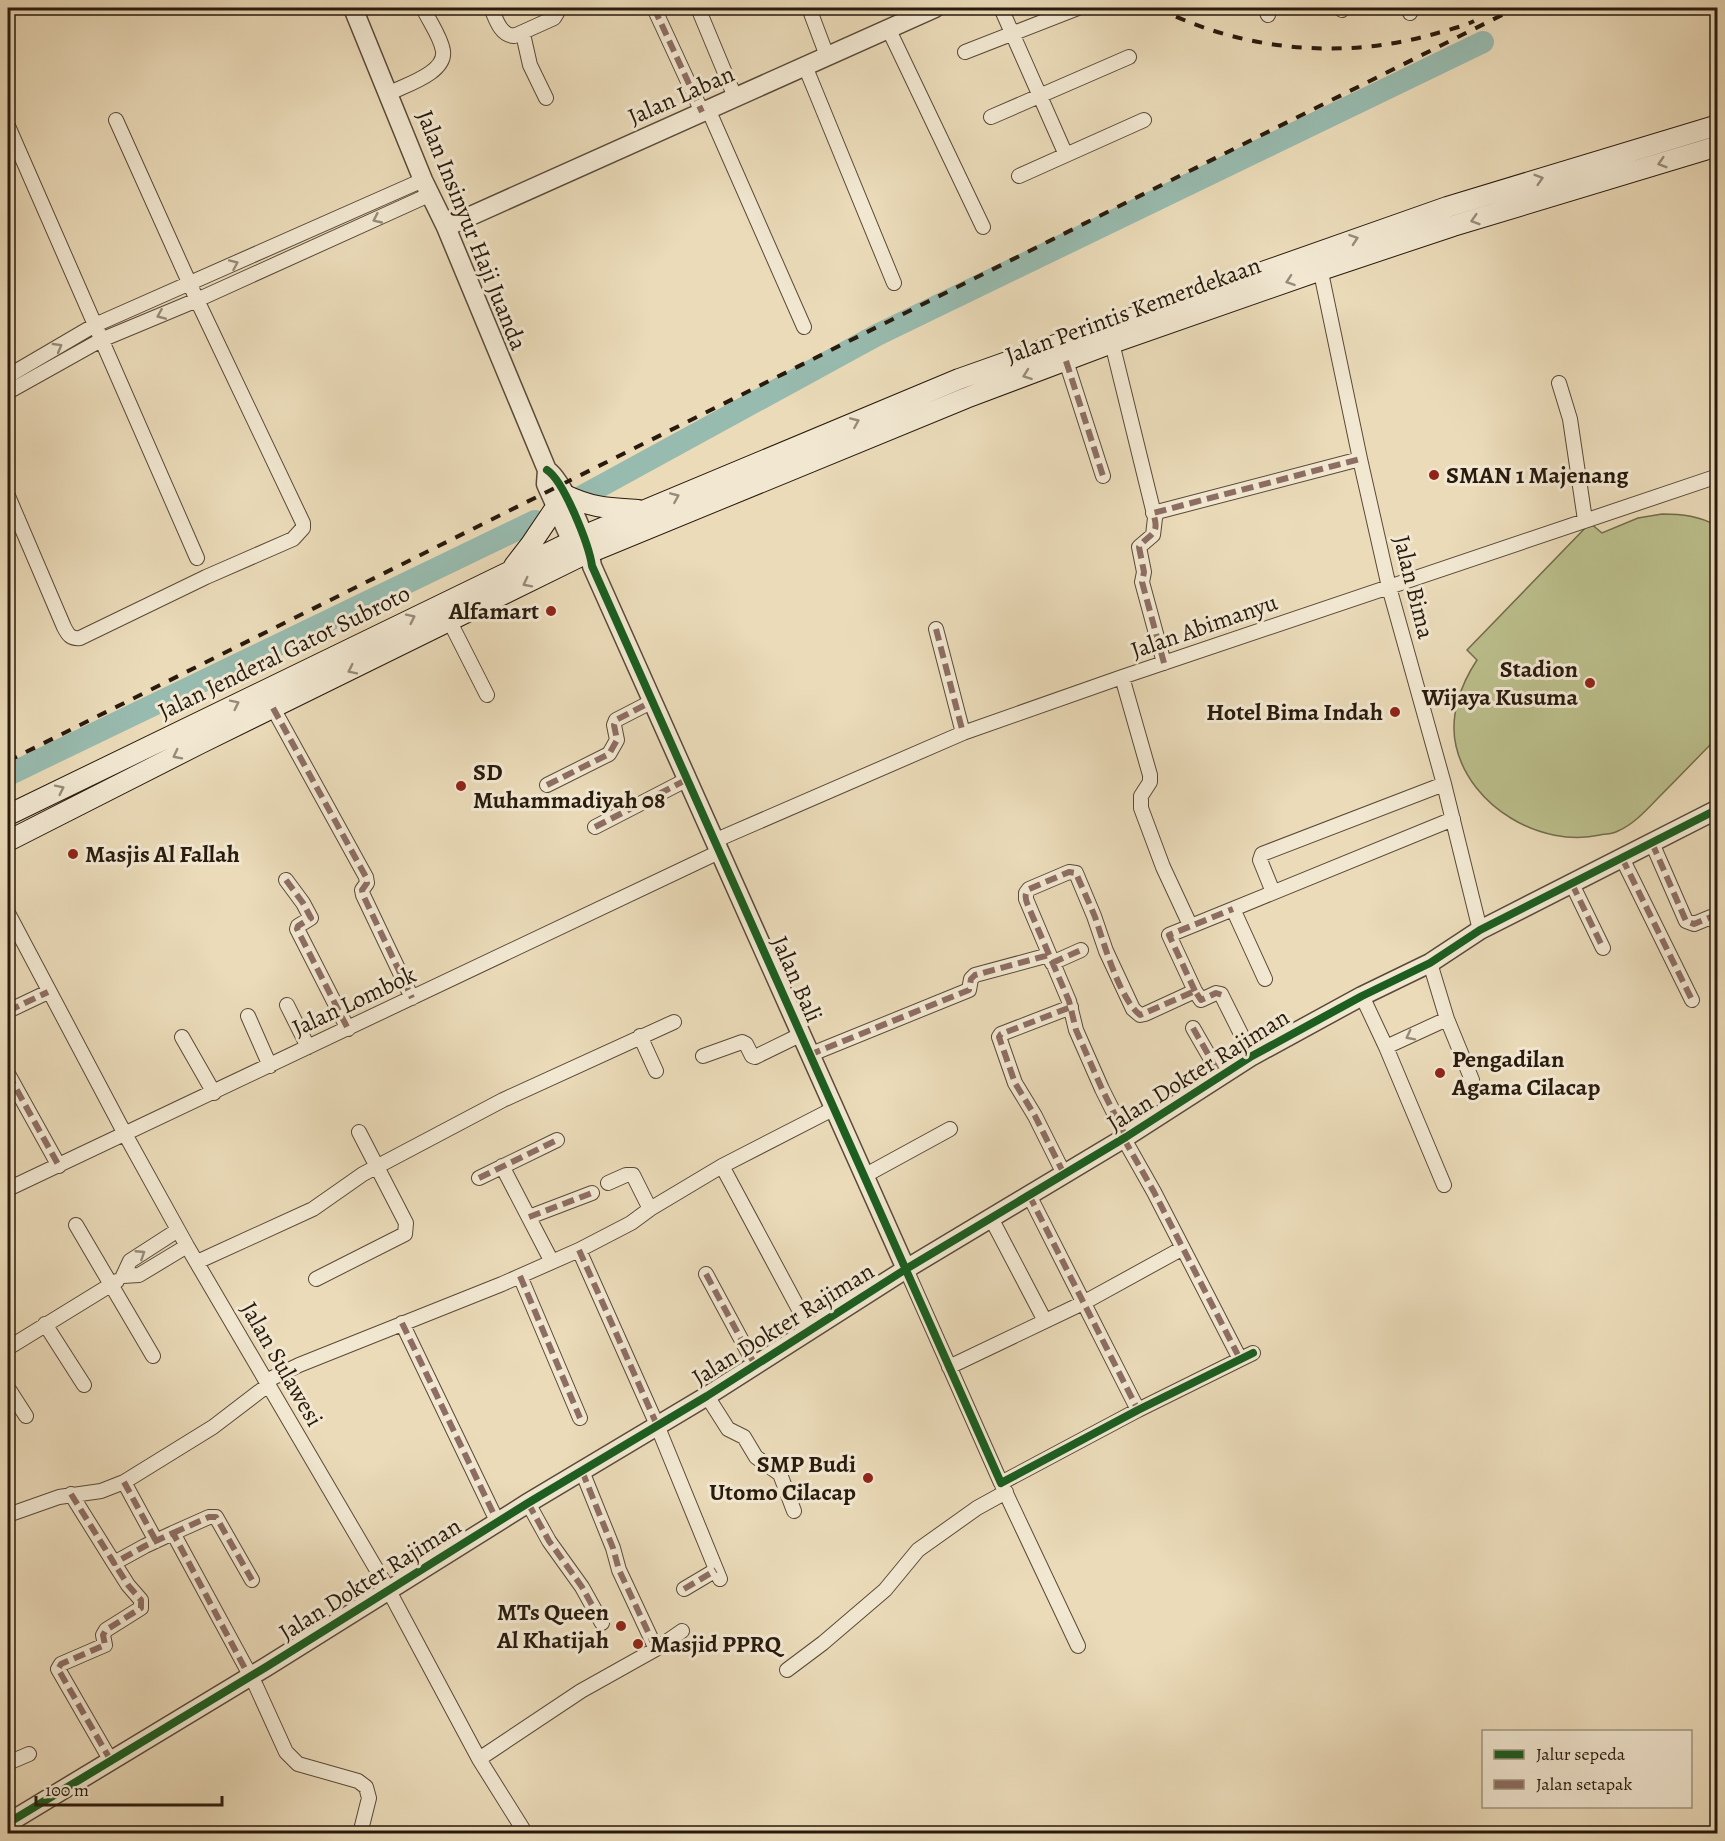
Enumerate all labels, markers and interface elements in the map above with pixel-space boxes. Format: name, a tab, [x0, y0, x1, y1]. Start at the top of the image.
street label: Jalan Laban	[623, 57, 739, 133]
street label: Jalan Insinyur Haji Juanda	[409, 105, 535, 356]
one-way arrow	[1657, 156, 1667, 168]
one-way arrow	[1533, 174, 1544, 186]
one-way arrow	[373, 211, 384, 223]
one-way arrow	[1470, 213, 1481, 225]
one-way arrow	[1348, 234, 1359, 247]
street label: Jalan Perintis Kemerdekaan	[1001, 249, 1265, 371]
one-way arrow	[228, 259, 239, 271]
one-way arrow	[1285, 274, 1296, 287]
one-way arrow	[156, 308, 167, 320]
one-way arrow	[52, 343, 62, 354]
one-way arrow	[1022, 368, 1033, 381]
one-way arrow	[849, 417, 860, 429]
place label: SMAN 1 Majenang	[1446, 459, 1629, 491]
marker: SMAN 1 Majenang	[1427, 468, 1441, 482]
one-way arrow	[669, 492, 680, 504]
street label: Jalan Bima	[1386, 532, 1442, 643]
one-way arrow	[522, 576, 533, 588]
street label: Jalan Jenderal Gatot Subroto	[153, 577, 415, 727]
street label: Jalan Abimanyu	[1126, 586, 1282, 666]
place label: Alfamart	[448, 595, 539, 627]
marker: Alfamart	[544, 604, 558, 618]
one-way arrow	[404, 614, 415, 626]
place label: Stadion Wijaya Kusuma	[1421, 653, 1579, 713]
one-way arrow	[347, 662, 358, 674]
marker: Stadion Wijaya Kusuma	[1583, 676, 1597, 690]
place label: Hotel Bima Indah	[1206, 696, 1383, 728]
one-way arrow	[229, 699, 240, 711]
marker: Hotel Bima Indah	[1388, 705, 1402, 719]
one-way arrow	[172, 748, 183, 760]
place label: SD Muhammadiyah 08	[473, 756, 665, 816]
marker: SD Muhammadiyah 08	[454, 779, 468, 793]
one-way arrow	[54, 785, 65, 797]
place label: Masjis Al Fallah	[85, 838, 240, 870]
marker: Masjis Al Fallah	[66, 847, 80, 861]
street label: Jalan Bali	[764, 931, 830, 1027]
street label: Jalan Lombok	[287, 958, 421, 1044]
street label: Jalan Dokter Rajiman	[1101, 1001, 1295, 1139]
one-way arrow	[1405, 1028, 1416, 1040]
place label: Pengadilan Agama Cilacap	[1451, 1043, 1600, 1103]
marker: Pengadilan Agama Cilacap	[1433, 1066, 1447, 1080]
one-way arrow	[134, 1251, 145, 1262]
street label: Jalan Dokter Rajiman	[686, 1255, 880, 1393]
street label: Jalan Sulawesi	[233, 1296, 331, 1432]
place label: SMP Budi Utomo Cilacap	[709, 1448, 856, 1508]
marker: SMP Budi Utomo Cilacap	[861, 1471, 875, 1485]
street label: Jalan Dokter Rajiman	[273, 1510, 467, 1648]
place label: MTs Queen Al Khatijah	[496, 1596, 609, 1656]
marker: MTs Queen Al Khatijah	[614, 1619, 628, 1633]
place label: Masjid PPRQ	[650, 1628, 785, 1660]
marker: Masjid PPRQ	[631, 1637, 645, 1651]
legend	[1482, 1730, 1692, 1808]
text: Jalur sepeda	[1536, 1742, 1626, 1766]
scale bar	[36, 1769, 222, 1807]
text: Jalan setapak	[1536, 1772, 1632, 1796]
text: 100 m	[45, 1778, 89, 1802]

